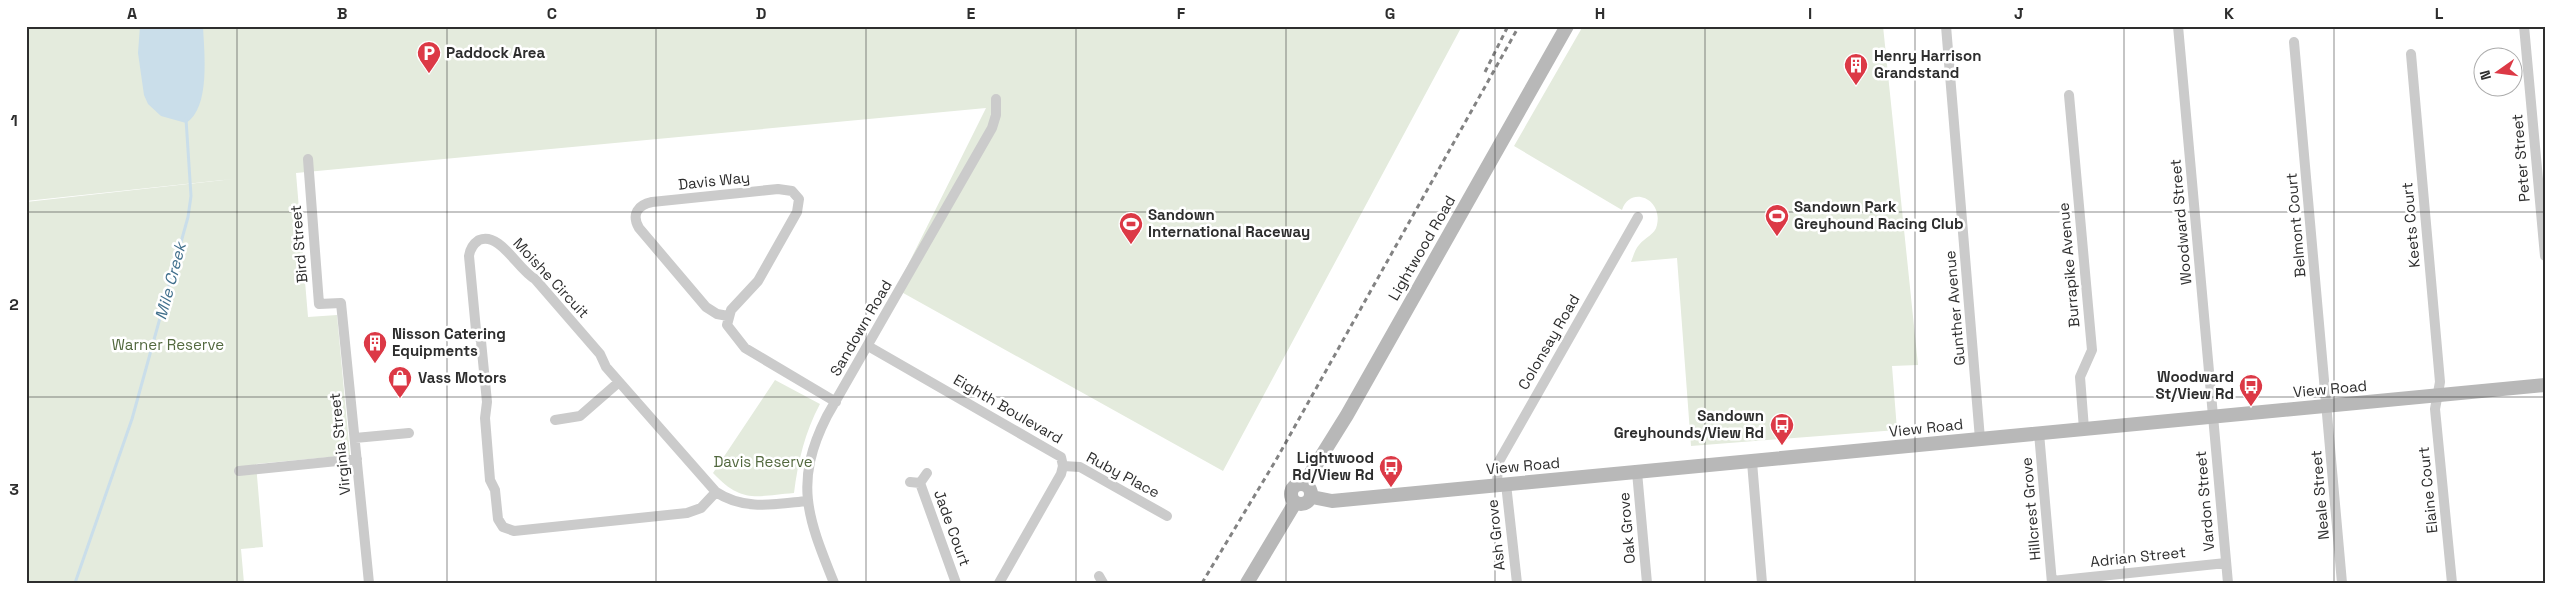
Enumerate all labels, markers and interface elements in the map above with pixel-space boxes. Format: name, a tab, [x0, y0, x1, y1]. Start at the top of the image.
text: A	[127, 3, 137, 24]
text: B	[337, 3, 347, 24]
text: C	[547, 3, 557, 24]
text: D	[756, 3, 766, 24]
text: E	[967, 3, 976, 24]
text: F	[1177, 3, 1186, 24]
text: G	[1385, 3, 1395, 24]
text: H	[1595, 3, 1605, 24]
text: I	[1808, 3, 1812, 24]
text: J	[2014, 3, 2024, 24]
text: K	[2224, 3, 2234, 24]
text: L	[2435, 3, 2444, 24]
parking icon: Paddock Area	[416, 40, 442, 74]
place label: Paddock Area	[446, 43, 545, 62]
place label: Henry Harrison Grandstand	[1874, 46, 1981, 82]
north arrow	[2474, 48, 2524, 98]
building icon: Henry Harrison Grandstand	[1843, 52, 1869, 86]
text: N	[2476, 68, 2495, 82]
text: 1	[10, 110, 18, 131]
street label: Peter Street	[2507, 113, 2534, 203]
street label: Woodward Street	[2166, 158, 2195, 286]
street label: Davis Way	[677, 167, 751, 194]
street label: Belmont Court	[2281, 172, 2310, 278]
street label: Keets Court	[2397, 181, 2424, 269]
street label: Lightwood Road	[1384, 192, 1459, 304]
place label: Sandown Park Greyhound Racing Club	[1794, 197, 1964, 233]
street label: Burrapike Avenue	[2054, 202, 2083, 328]
sports icon: Sandown Park Greyhound Racing Club	[1764, 203, 1790, 237]
street label: Bird Street	[286, 204, 311, 284]
place label: Sandown International Raceway	[1148, 205, 1310, 241]
sports icon: Sandown International Raceway	[1118, 211, 1144, 245]
street label: Moishe Circuit	[509, 233, 594, 322]
water label: Mile Creek	[150, 238, 191, 322]
street label: Gunther Avenue	[1940, 250, 1969, 366]
street label: Sandown Road	[825, 276, 896, 379]
street label: Colonsay Road	[1514, 291, 1584, 393]
text: 2	[9, 294, 19, 315]
place label: Nisson Catering Equipments	[392, 324, 506, 360]
building icon: Nisson Catering Equipments	[362, 330, 388, 364]
park label: Warner Reserve	[112, 335, 224, 354]
shop icon: Vass Motors	[387, 365, 413, 399]
place label: Woodward St/View Rd	[2155, 367, 2234, 403]
place label: Vass Motors	[418, 368, 507, 387]
street label: Eighth Boulevard	[950, 370, 1066, 448]
bus stop icon: Woodward St/View Rd	[2238, 373, 2264, 407]
street label: View Road	[2292, 376, 2368, 401]
street label: Virginia Street	[325, 392, 354, 496]
place label: Sandown Greyhounds/View Rd	[1614, 406, 1764, 442]
bus stop icon: Sandown Greyhounds/View Rd	[1769, 412, 1795, 446]
street label: View Road	[1888, 414, 1964, 441]
street label: Elaine Court	[2413, 446, 2441, 534]
street label: Ruby Place	[1083, 447, 1163, 502]
place label: Lightwood Rd/View Rd	[1292, 448, 1374, 484]
street label: Neale Street	[2306, 449, 2333, 541]
street label: Vardon Street	[2191, 450, 2218, 552]
park label: Davis Reserve	[713, 452, 813, 471]
street label: View Road	[1485, 453, 1561, 478]
bus stop icon: Lightwood Rd/View Rd	[1378, 454, 1404, 488]
street label: Hillcrest Grove	[2017, 457, 2044, 561]
text: 3	[9, 479, 19, 500]
street label: Jade Court	[930, 487, 975, 569]
street label: Oak Grove	[1614, 491, 1639, 564]
street label: Ash Grove	[1482, 498, 1509, 572]
street label: Adrian Street	[2089, 542, 2187, 571]

